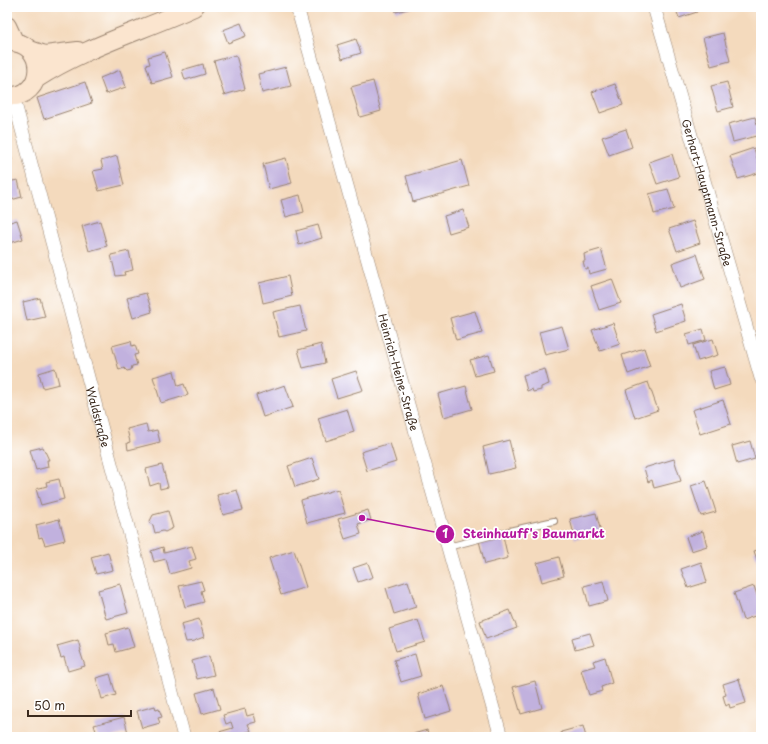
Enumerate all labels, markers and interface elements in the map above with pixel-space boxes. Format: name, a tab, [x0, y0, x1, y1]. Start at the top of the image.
street label: Gerhart-Hauptmann-Straße	[678, 117, 737, 268]
street label: Heinrich-Heine-Straße	[375, 311, 424, 433]
street label: Waldstraße	[82, 385, 115, 449]
callout: Steinhauff's Baumarkt	[435, 522, 613, 546]
text: 1	[442, 524, 448, 542]
text: Steinhauff's Baumarkt	[463, 524, 605, 542]
scale bar	[28, 692, 131, 718]
text: 50 m	[34, 696, 65, 714]

